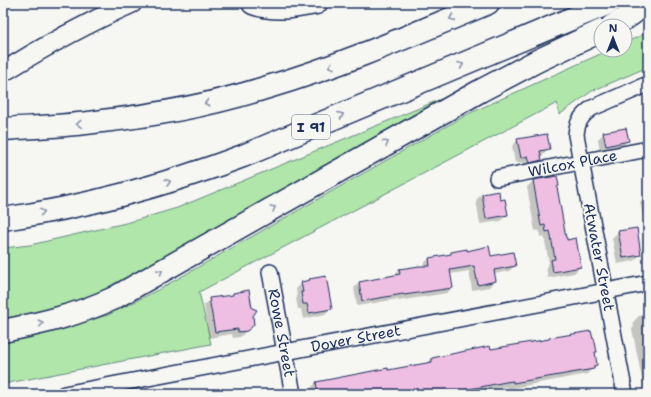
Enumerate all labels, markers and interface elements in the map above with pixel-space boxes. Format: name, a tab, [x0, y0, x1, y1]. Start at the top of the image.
one-way arrow	[449, 13, 457, 21]
north arrow	[593, 18, 633, 58]
text: N	[609, 21, 618, 36]
one-way arrow	[328, 62, 335, 70]
one-way arrow	[457, 62, 465, 70]
one-way arrow	[204, 99, 210, 107]
one-way arrow	[337, 112, 345, 120]
road number: I 91	[292, 115, 330, 139]
one-way arrow	[76, 119, 82, 128]
one-way arrow	[382, 141, 389, 148]
street label: Wilcox Place	[526, 145, 619, 182]
one-way arrow	[164, 178, 171, 187]
street label: Atwater Street	[579, 201, 619, 313]
one-way arrow	[269, 205, 276, 212]
one-way arrow	[38, 209, 45, 217]
one-way arrow	[156, 269, 163, 276]
street label: Rowe Street	[263, 287, 300, 379]
one-way arrow	[38, 320, 44, 328]
street label: Dover Street	[309, 320, 402, 357]

